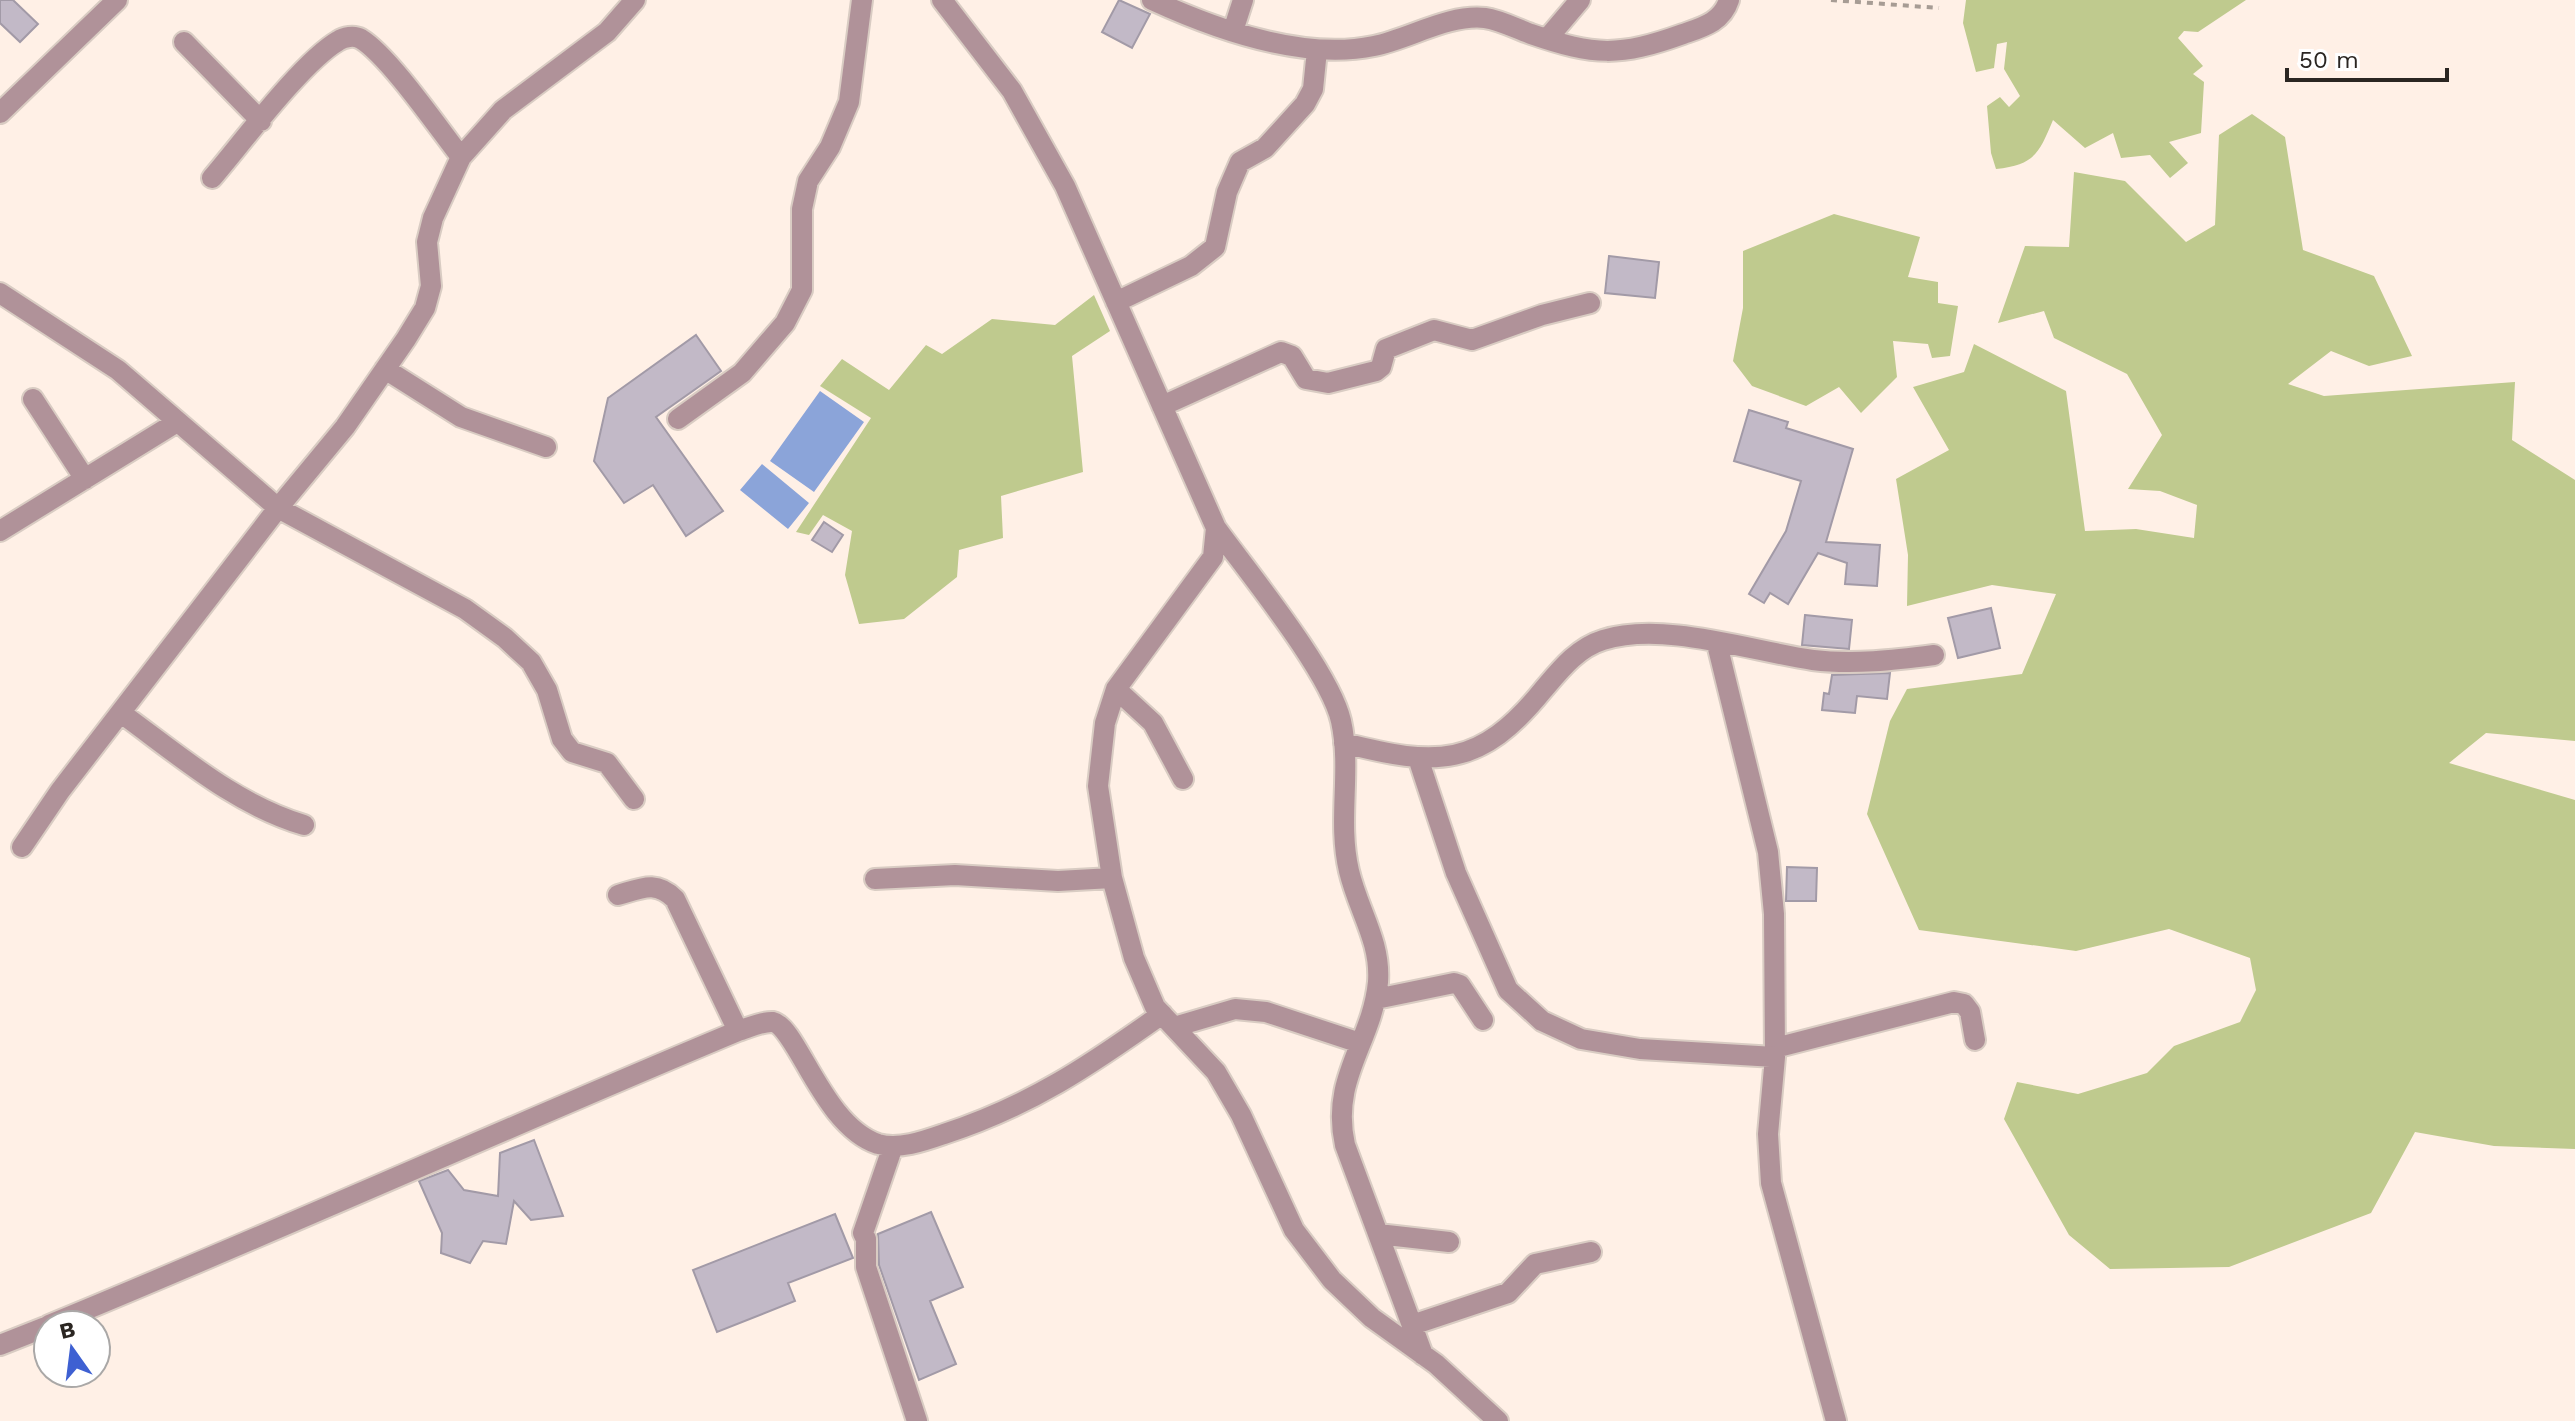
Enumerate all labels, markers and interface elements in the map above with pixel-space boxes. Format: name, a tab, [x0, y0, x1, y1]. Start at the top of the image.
scale bar	[2287, 32, 2447, 82]
text: 50 m	[2299, 46, 2359, 74]
north arrow	[32, 1309, 112, 1389]
text: B	[57, 1316, 78, 1344]

